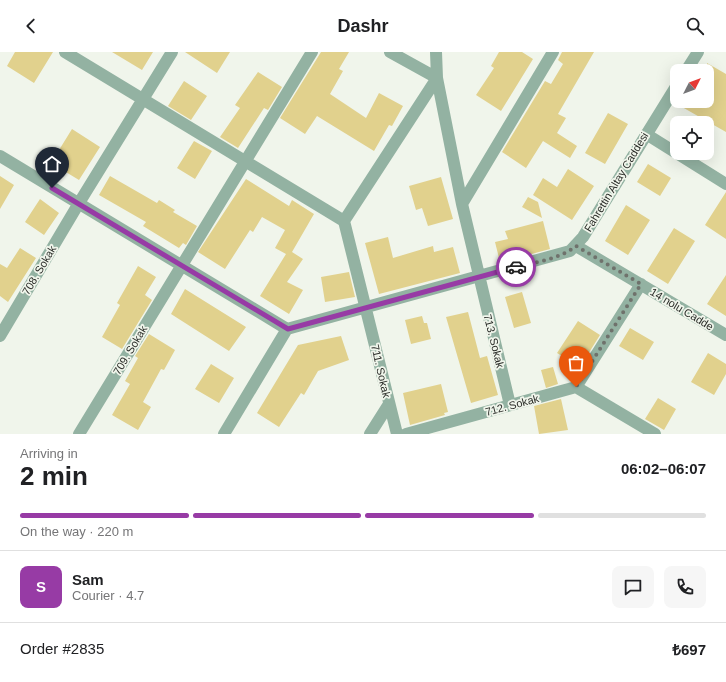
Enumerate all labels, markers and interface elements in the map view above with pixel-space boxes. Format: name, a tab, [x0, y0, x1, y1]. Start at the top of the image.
icon: back	[20, 15, 42, 37]
icon: search	[684, 15, 706, 37]
text: Dashr	[337, 16, 389, 36]
north arrow	[670, 64, 714, 108]
map controls	[670, 64, 714, 160]
button: locate	[670, 116, 714, 160]
street label: Fahrettin Altay Caddesi	[582, 130, 650, 234]
pin	[35, 147, 69, 188]
icon: home	[41, 153, 63, 175]
street label: 708. Sokak	[20, 243, 59, 297]
courier	[496, 247, 536, 287]
icon: car	[505, 256, 527, 278]
street label: 14 nolu Cadde	[648, 285, 716, 333]
street label: 713. Sokak	[482, 313, 507, 370]
street label: 709. Sokak	[111, 323, 150, 377]
street label: 711. Sokak	[369, 343, 393, 399]
pin	[559, 346, 593, 387]
icon: bag	[565, 352, 587, 374]
street label: 712. Sokak	[484, 392, 541, 418]
text: Arriving in	[20, 446, 78, 461]
text: 06:02–06:07	[621, 460, 706, 477]
text: 2 min	[20, 461, 88, 491]
text: On the way · 220 m	[20, 524, 133, 539]
button: chat	[612, 566, 654, 608]
button: phone	[664, 566, 706, 608]
text: Sam	[72, 571, 104, 588]
text: S	[36, 578, 46, 595]
text: Courier · 4.7	[72, 588, 144, 603]
text: Order #2835	[20, 640, 104, 657]
text: ₺697	[672, 641, 706, 658]

